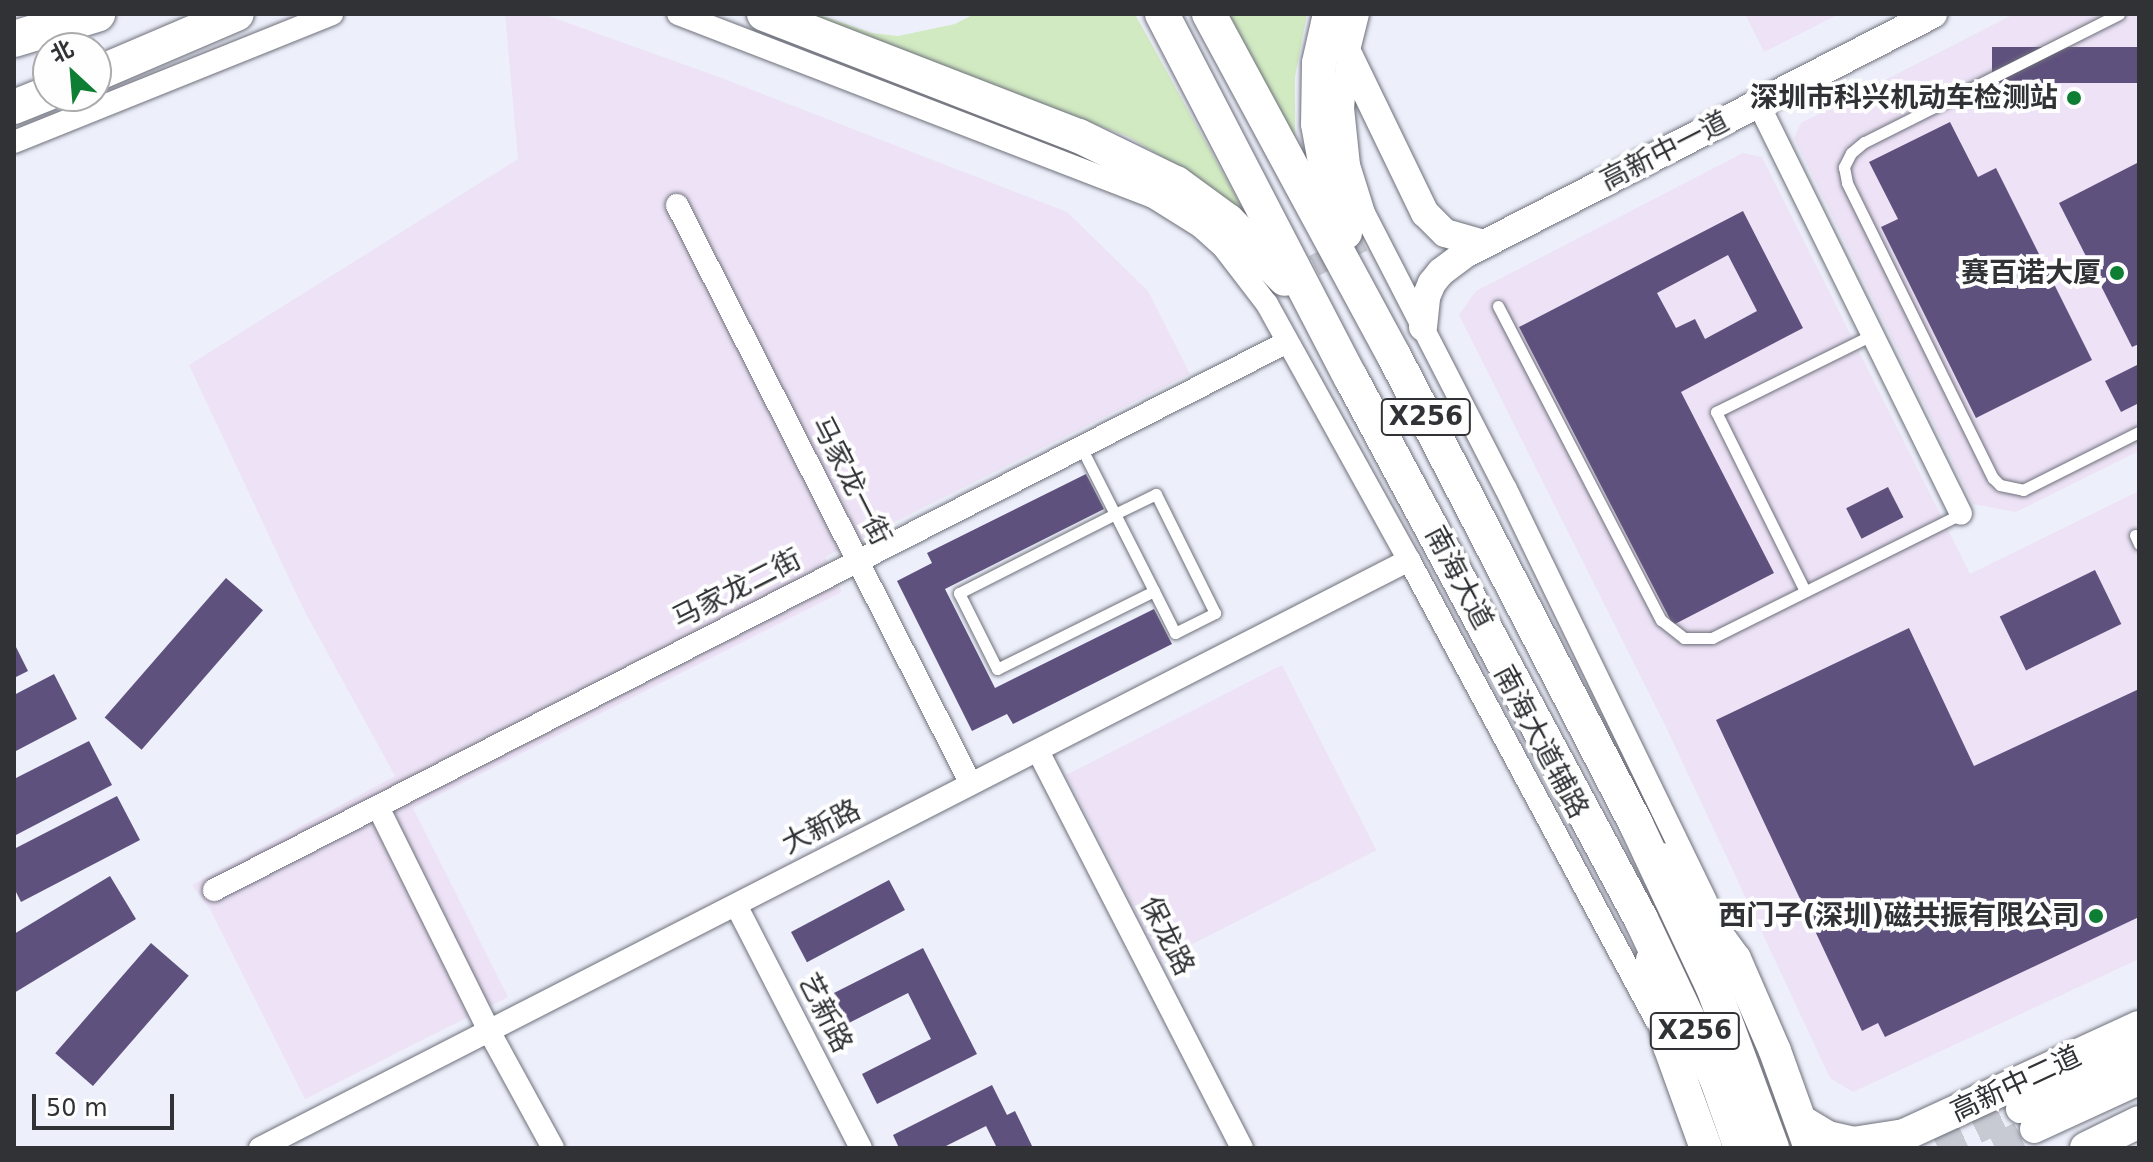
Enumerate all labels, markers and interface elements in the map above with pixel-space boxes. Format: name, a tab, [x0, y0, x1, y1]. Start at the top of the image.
north arrow	[32, 32, 112, 112]
text: 北	[47, 36, 78, 68]
place label: 深圳市科兴机动车检测站	[1750, 81, 2058, 115]
marker: 深圳市科兴机动车检测站	[2065, 89, 2083, 107]
street label: 高新中一道	[1595, 104, 1735, 198]
place label: 赛百诺大厦	[1961, 256, 2101, 290]
marker: 赛百诺大厦	[2108, 264, 2126, 282]
road number: X256	[1380, 395, 1472, 439]
street label: 马家龙一街	[804, 411, 898, 551]
street label: 南海大道	[1418, 521, 1500, 635]
street label: 马家龙二街	[667, 542, 807, 636]
street label: 南海大道辅路	[1487, 660, 1595, 824]
street label: 大新路	[776, 793, 866, 861]
street label: 保龙路	[1133, 891, 1201, 981]
place label: 西门子(深圳)磁共振有限公司	[1718, 899, 2080, 933]
marker: 西门子(深圳)磁共振有限公司	[2087, 907, 2105, 925]
street label: 艺新路	[791, 968, 859, 1058]
road number: X256	[1649, 1009, 1741, 1053]
street label: 高新中二道	[1945, 1039, 2087, 1129]
scale bar	[36, 1078, 178, 1128]
text: 50 m	[46, 1094, 108, 1122]

